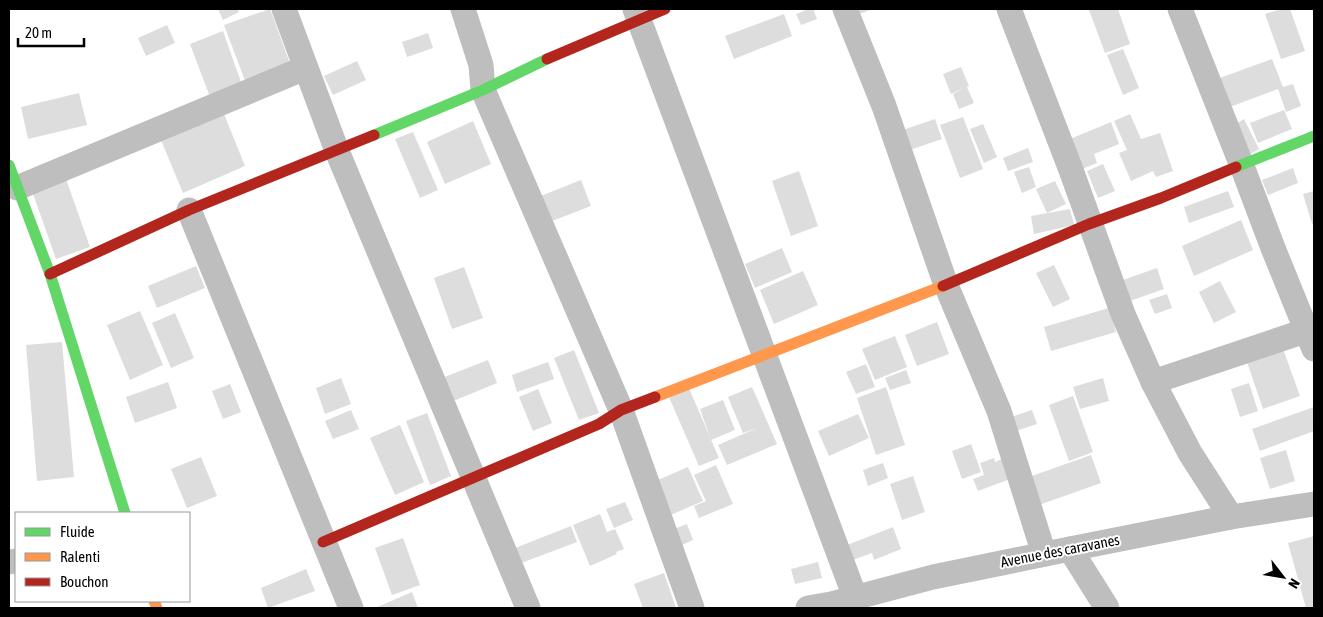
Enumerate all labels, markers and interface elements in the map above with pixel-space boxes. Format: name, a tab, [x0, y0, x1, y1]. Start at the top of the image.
scale bar	[18, 15, 84, 47]
text: 20 m	[25, 24, 52, 41]
legend	[15, 512, 190, 602]
text: Fluide	[60, 523, 95, 540]
street label: Avenue des caravanes	[999, 531, 1121, 570]
text: Ralenti	[60, 548, 100, 565]
north arrow	[1258, 552, 1308, 602]
text: Bouchon	[60, 573, 109, 590]
text: N	[1285, 576, 1303, 591]

